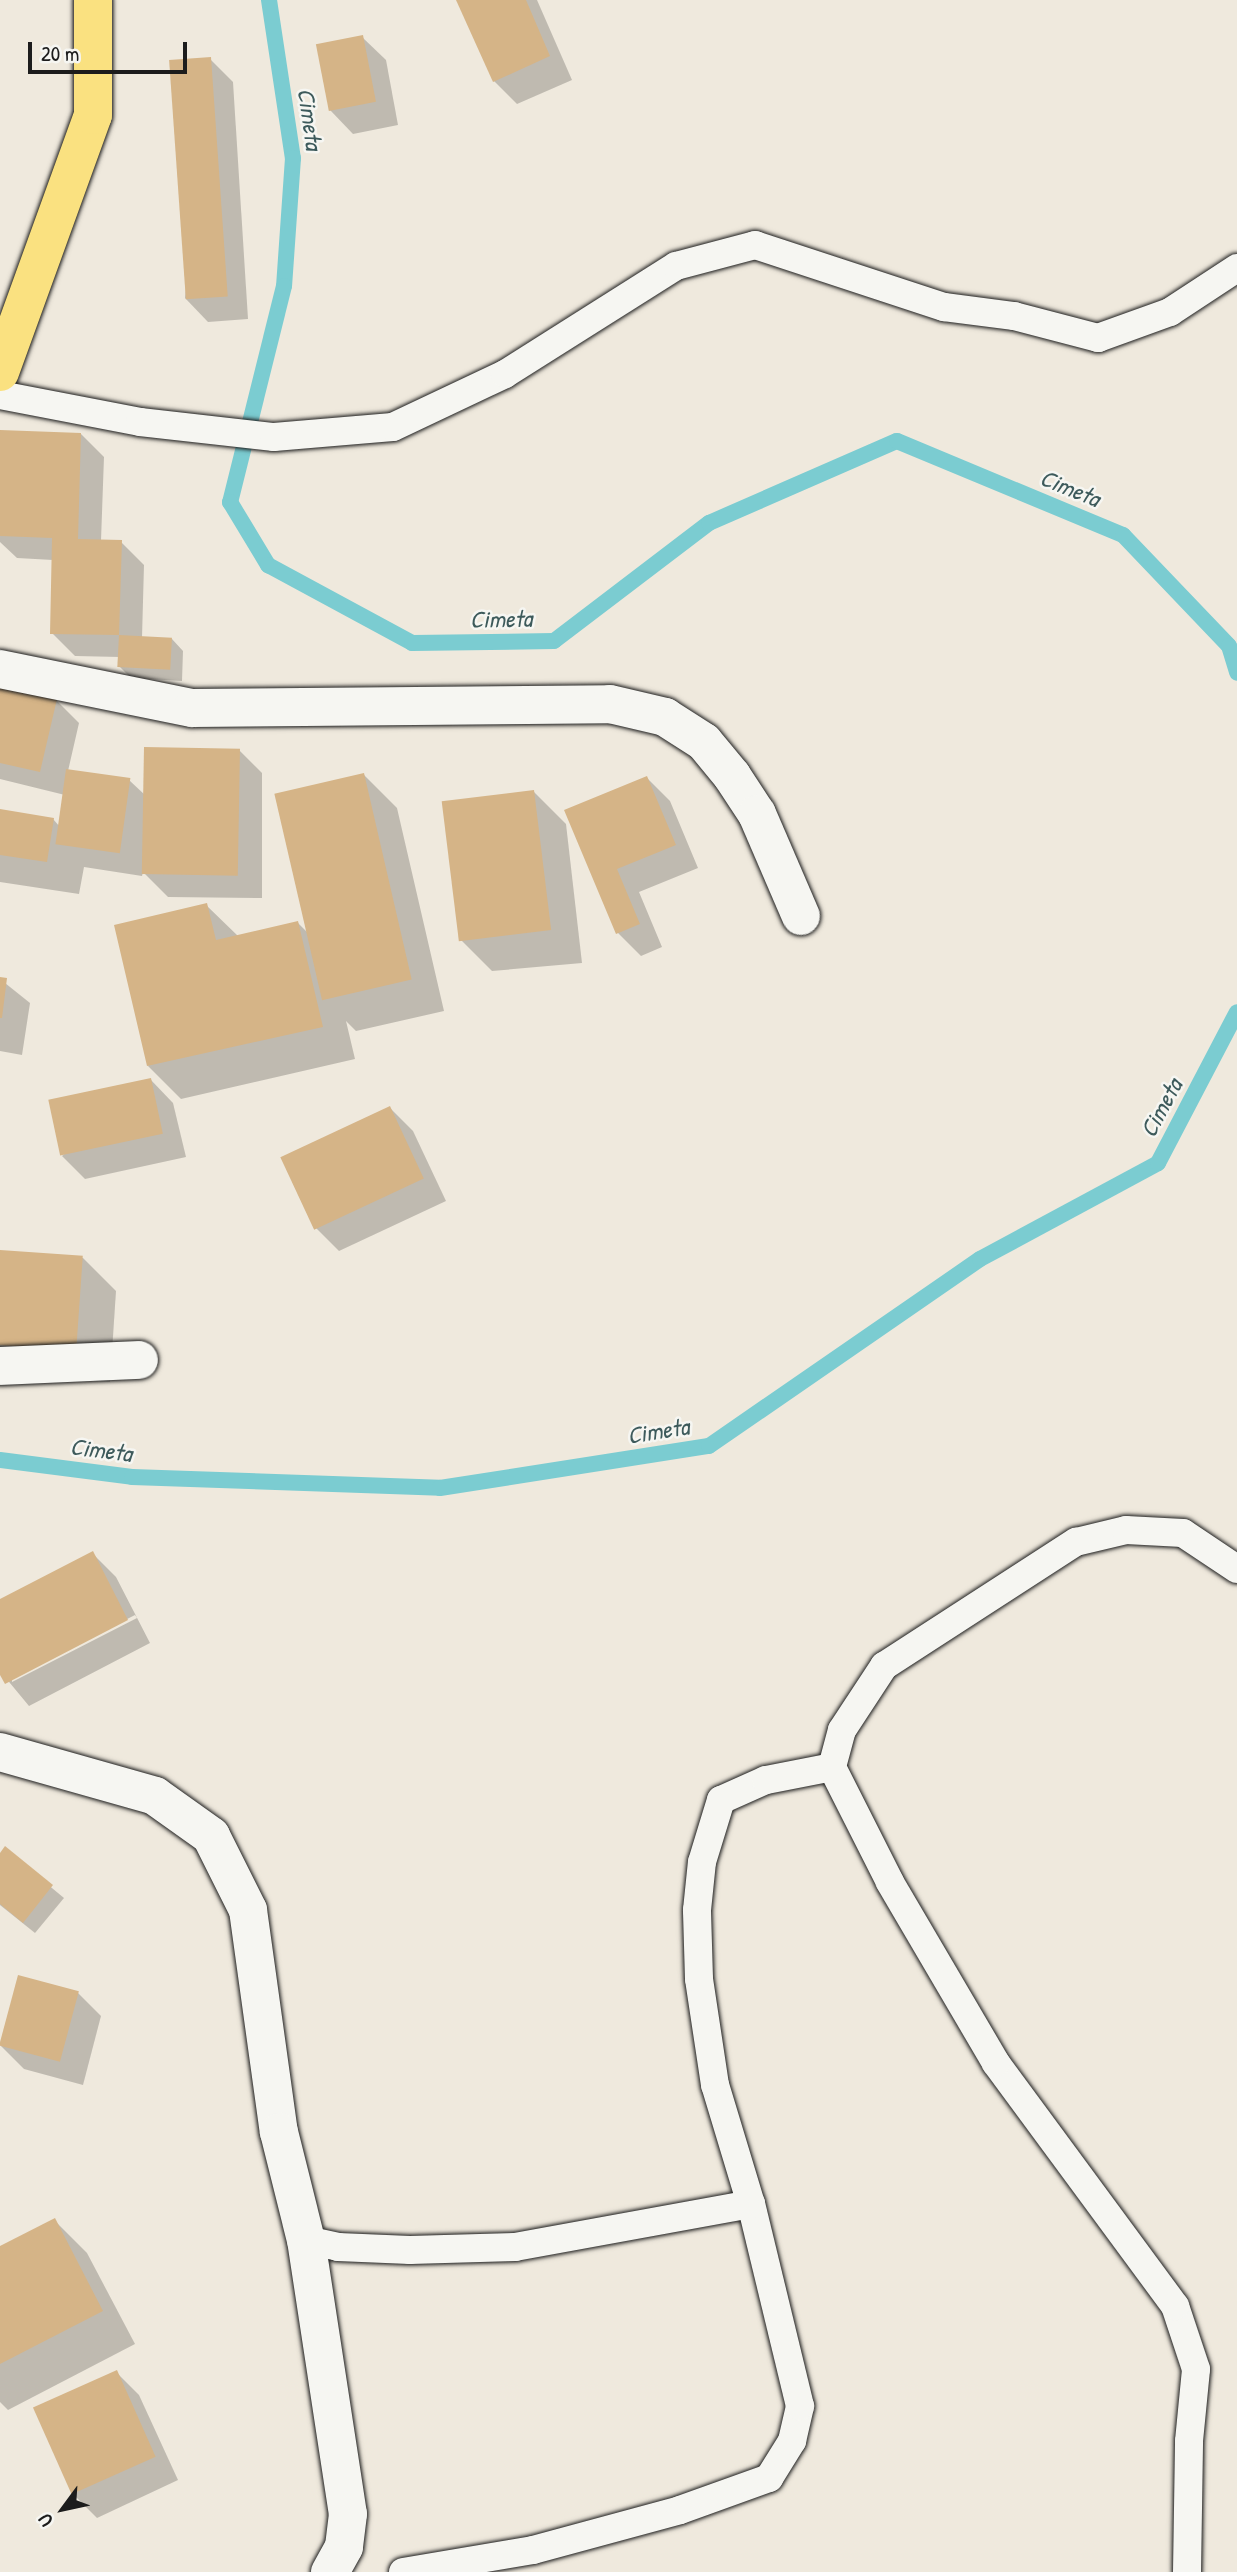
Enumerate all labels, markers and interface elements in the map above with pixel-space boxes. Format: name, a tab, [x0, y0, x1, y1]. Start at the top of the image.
scale bar	[32, 28, 191, 72]
text: 20 m	[41, 39, 79, 68]
water label: Cimeta	[291, 86, 329, 152]
water label: Cimeta	[1036, 463, 1104, 513]
water label: Cimeta	[470, 604, 532, 634]
water label: Cimeta	[1134, 1074, 1188, 1142]
water label: Cimeta	[625, 1412, 691, 1450]
water label: Cimeta	[68, 1432, 134, 1468]
north arrow	[28, 2474, 98, 2544]
text: U	[32, 2509, 59, 2532]

